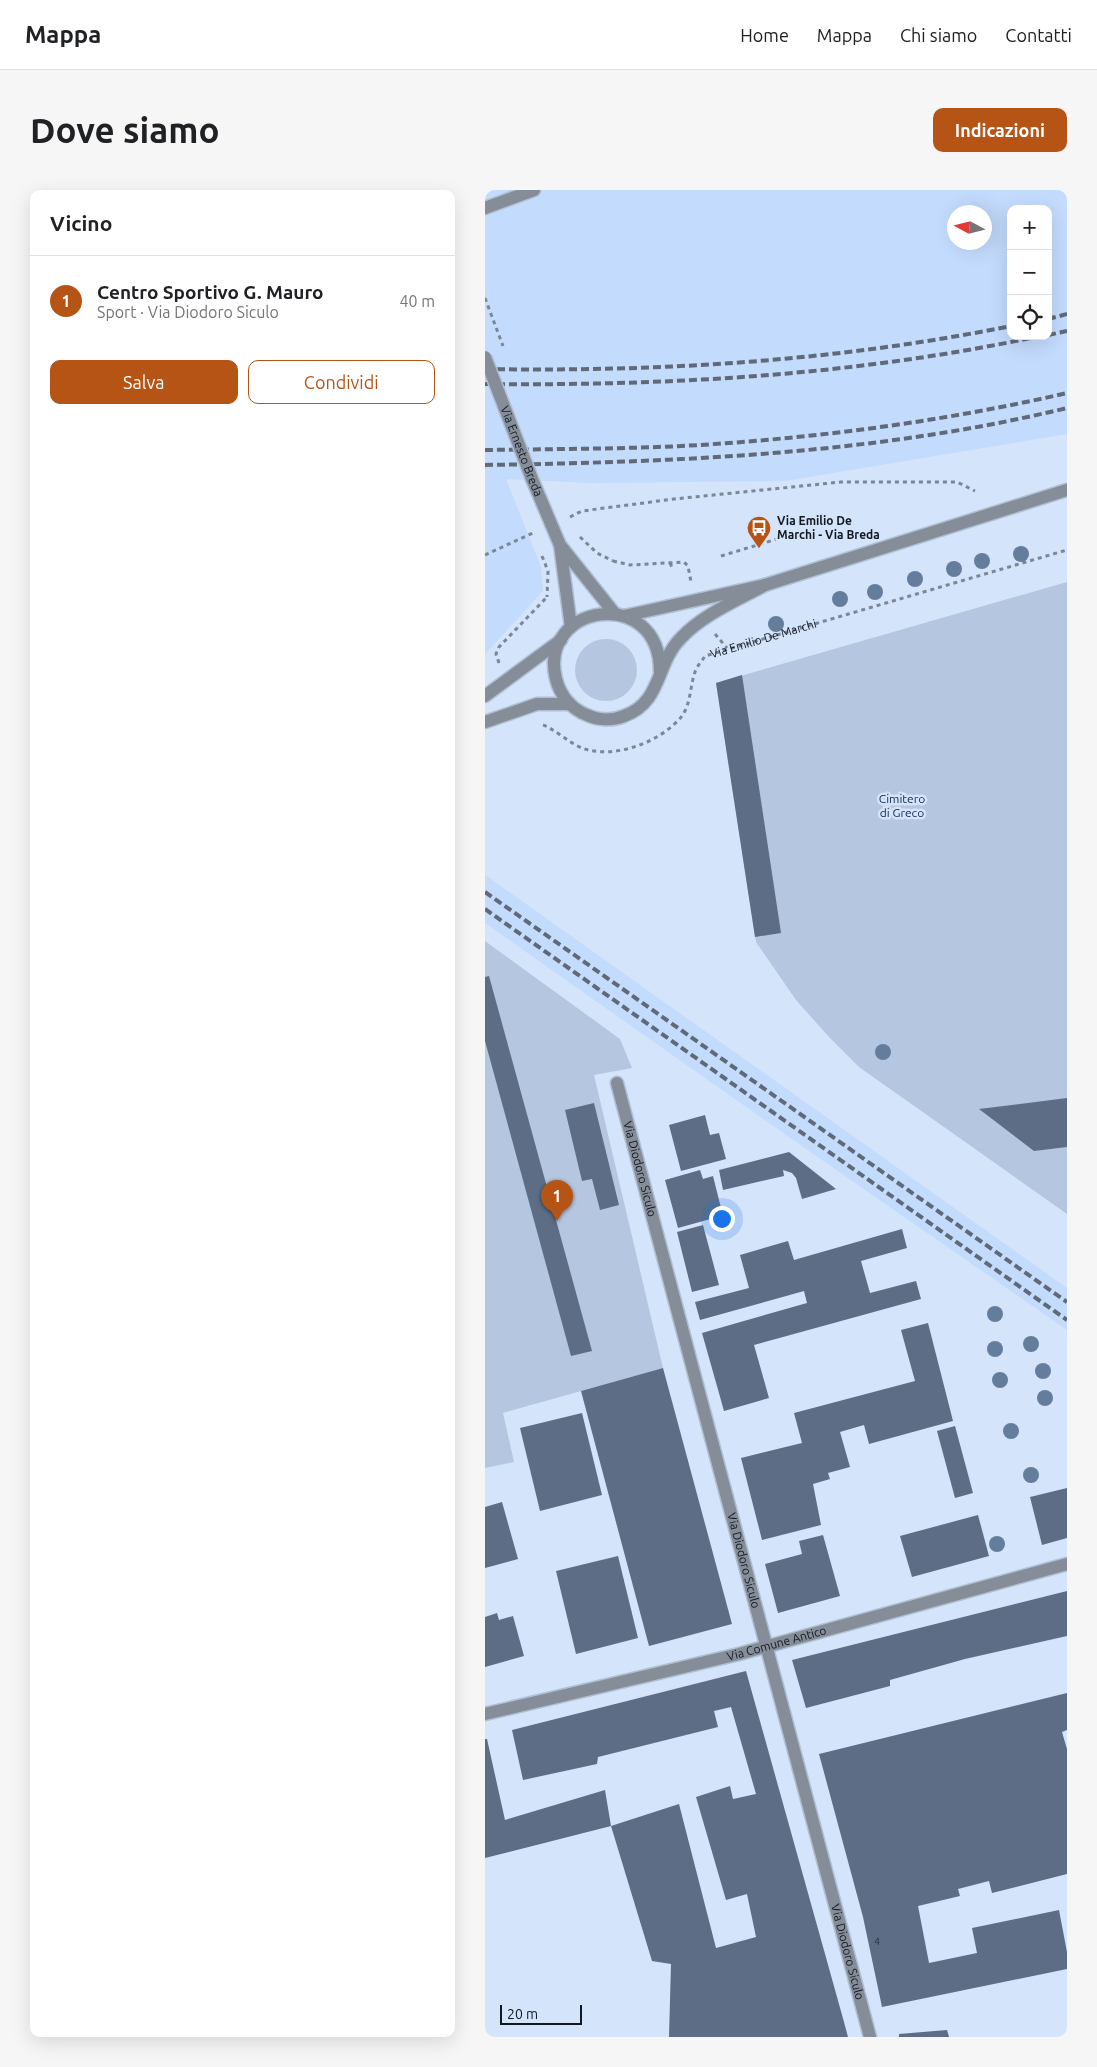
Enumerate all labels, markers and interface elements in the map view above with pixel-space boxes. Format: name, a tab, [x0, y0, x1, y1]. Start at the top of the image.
text: Mappa	[25, 21, 101, 48]
text: Home	[740, 25, 789, 45]
text: Mappa	[817, 25, 872, 45]
text: Chi siamo	[900, 25, 977, 45]
text: Contatti	[1005, 25, 1072, 45]
button: Indicazioni	[933, 108, 1067, 152]
text: Dove siamo	[30, 110, 220, 150]
north arrow	[947, 205, 992, 250]
map controls	[1007, 205, 1052, 340]
button: +	[1007, 205, 1052, 250]
text: Vicino	[50, 211, 112, 235]
button: −	[1007, 250, 1052, 295]
text: Centro Sportivo G. Mauro	[97, 281, 324, 303]
text: 1	[61, 292, 71, 310]
text: 40 m	[399, 292, 435, 310]
button: locate	[1007, 295, 1052, 340]
text: Sport · Via Diodoro Siculo	[97, 303, 279, 321]
button: Salva	[50, 360, 238, 404]
button: Condividi	[248, 360, 435, 404]
street label: Via Ernesto Breda	[498, 404, 546, 498]
place label: Via Emilio De Marchi - Via Breda	[777, 514, 880, 541]
bus stop icon: Via Emilio De Marchi - Via Breda	[746, 515, 772, 549]
street label: Via Emilio De Marchi	[709, 617, 818, 660]
park label: Cimitero di Greco	[879, 792, 925, 819]
street label: Via Diodoro Siculo	[621, 1120, 659, 1218]
pin: 1	[541, 1180, 573, 1221]
your location	[709, 1206, 735, 1232]
street label: Via Diodoro Siculo	[725, 1511, 763, 1610]
street label: Via Comune Antico	[725, 1623, 828, 1663]
street label: Via Diodoro Siculo	[829, 1903, 867, 2001]
house number: 4	[874, 1936, 880, 1947]
scale bar	[500, 2002, 583, 2025]
text: 20 m	[507, 2006, 538, 2022]

